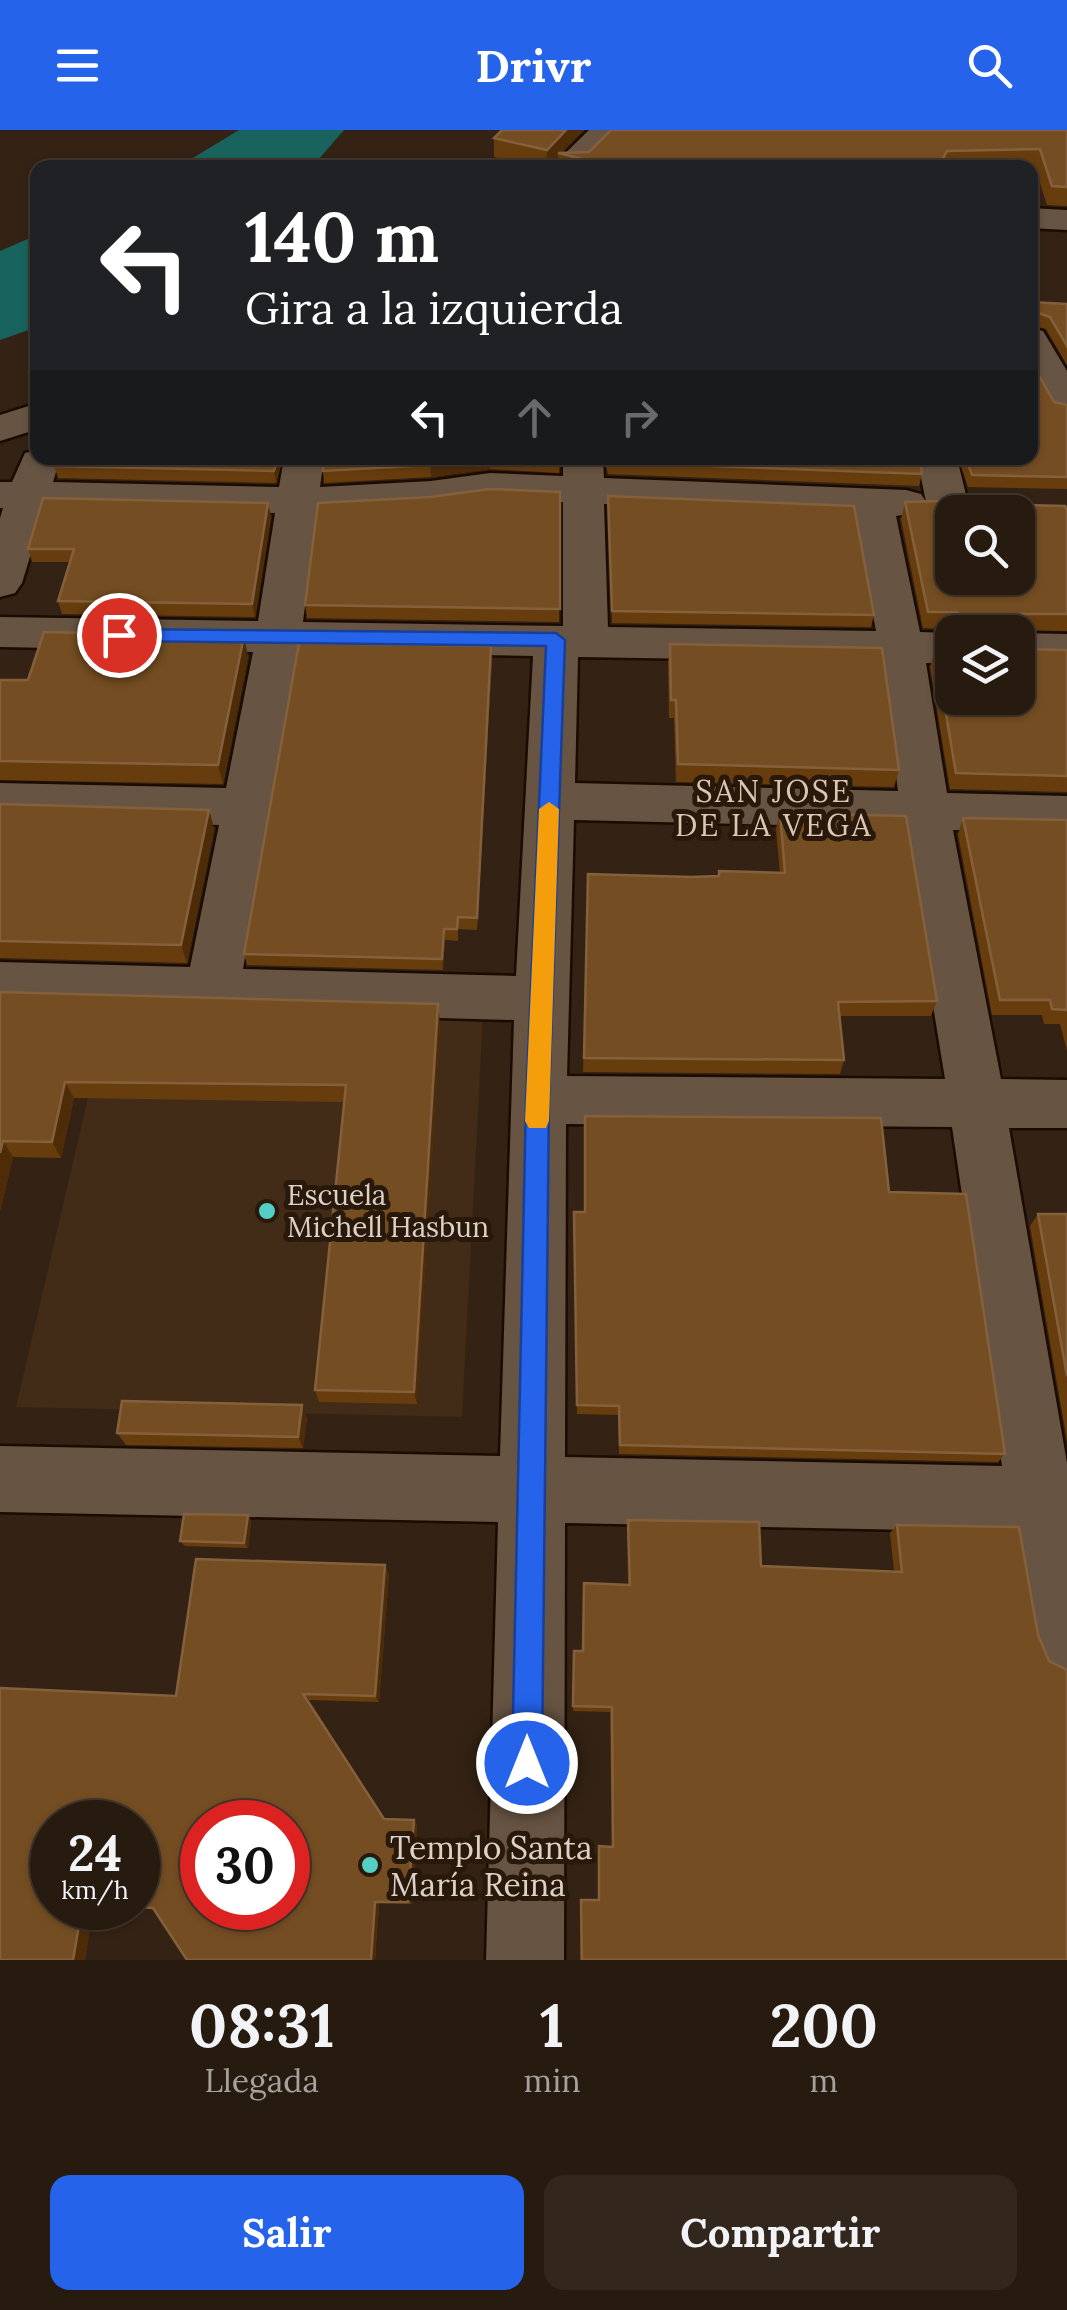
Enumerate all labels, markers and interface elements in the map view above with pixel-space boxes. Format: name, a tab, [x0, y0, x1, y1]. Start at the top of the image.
text: Drivr	[476, 37, 591, 94]
icon: menu	[50, 38, 105, 93]
icon: search	[962, 38, 1017, 93]
text: 140 m	[245, 192, 439, 281]
icon: left	[80, 200, 210, 330]
text: Gira a la izquierda	[245, 279, 623, 336]
icon: left	[402, 390, 457, 445]
icon: ahead	[507, 390, 562, 445]
icon: right	[612, 390, 667, 445]
map controls	[935, 495, 1035, 715]
button: search	[935, 495, 1035, 595]
pin	[77, 593, 162, 678]
icon: arrive	[92, 608, 147, 663]
button: layers	[935, 615, 1035, 715]
district label: SAN JOSE DE LA VEGA	[675, 772, 873, 844]
place label: Escuela Michell Hasbun	[287, 1177, 489, 1245]
marker: Escuela Michell Hasbun	[256, 1200, 278, 1222]
position arrow	[475, 1711, 579, 1815]
speed limit sign: 30	[180, 1800, 310, 1930]
text: 24	[68, 1821, 122, 1885]
place label: Templo Santa María Reina	[390, 1827, 593, 1905]
marker: Templo Santa María Reina	[359, 1854, 381, 1876]
text: km/h	[61, 1874, 129, 1906]
text: 08:31	[189, 1987, 335, 2063]
text: 1	[540, 1987, 564, 2063]
text: 200	[770, 1987, 878, 2063]
text: Llegada	[205, 2060, 319, 2101]
text: min	[524, 2060, 581, 2101]
text: m	[809, 2060, 838, 2101]
button: Salir	[50, 2175, 524, 2290]
button: Compartir	[544, 2175, 1017, 2290]

